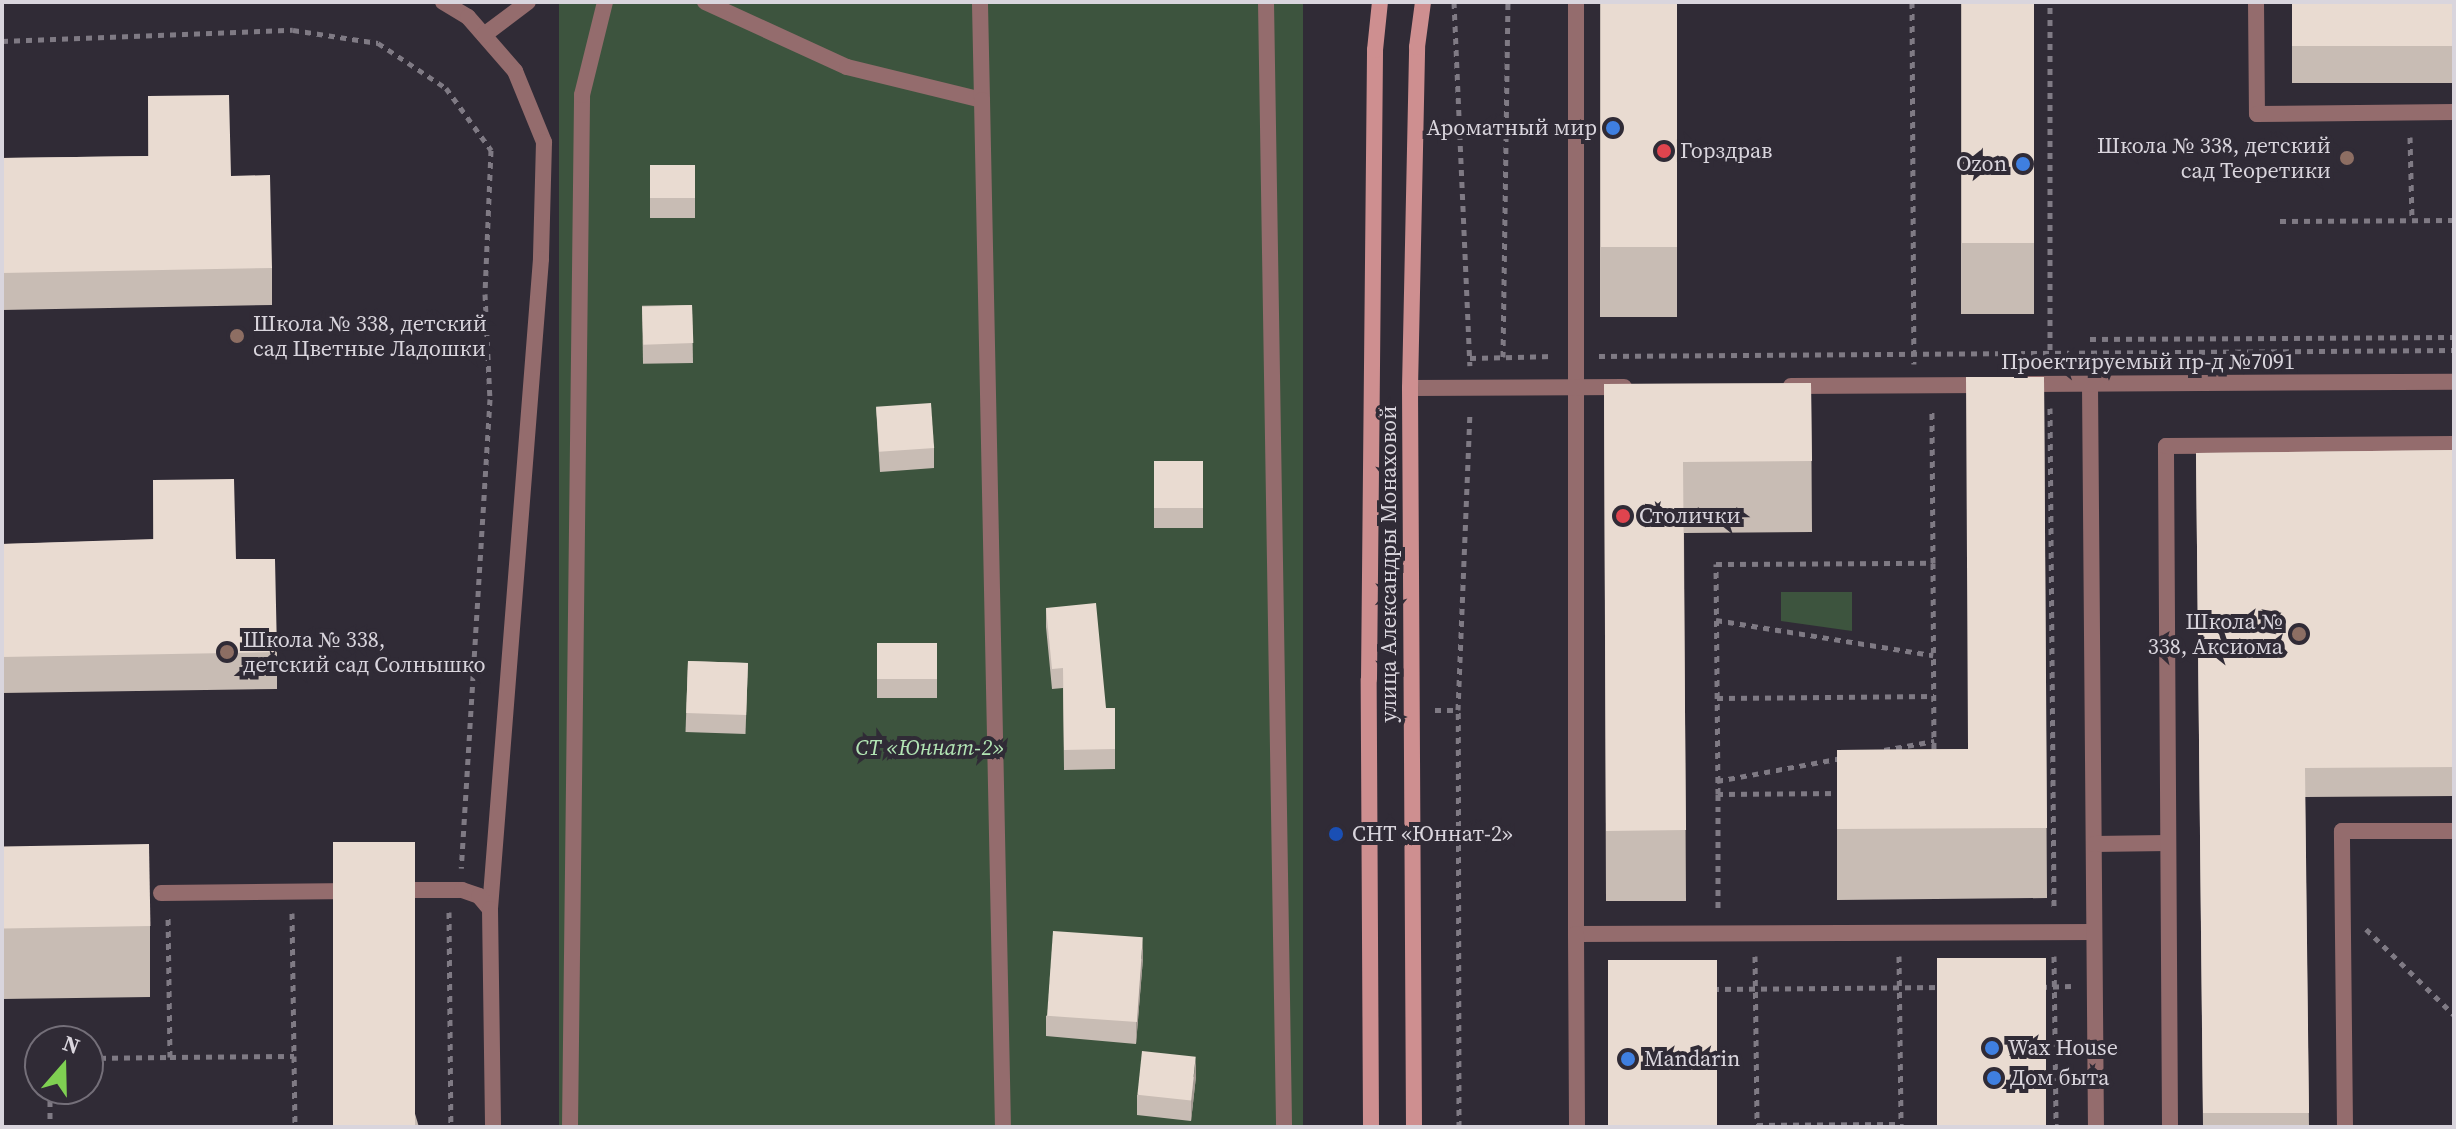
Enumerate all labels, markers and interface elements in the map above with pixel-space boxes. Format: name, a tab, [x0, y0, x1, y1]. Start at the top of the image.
place label: Ароматный мир	[1427, 115, 1597, 141]
marker: Ароматный мир	[1604, 119, 1622, 137]
place label: Школа № 338, детский сад Теоретики	[2097, 132, 2331, 184]
place label: Горздрав	[1680, 138, 1772, 164]
marker: Горздрав	[1655, 142, 1673, 160]
marker: Школа № 338, детский сад Теоретики	[2338, 149, 2356, 167]
place label: Ozon	[1956, 151, 2007, 177]
marker: Ozon	[2014, 155, 2032, 173]
place label: Школа № 338, детский сад Цветные Ладошки	[253, 310, 487, 362]
marker: Школа № 338, детский сад Цветные Ладошки	[228, 327, 246, 345]
street label: Проектируемый пр-д №7091	[2001, 349, 2295, 375]
street label: улица Александры Монаховой	[1376, 406, 1402, 722]
place label: Столички	[1639, 503, 1741, 529]
marker: Столички	[1614, 507, 1632, 525]
place label: Школа № 338, Аксиома	[2148, 608, 2283, 660]
marker: Школа № 338, Аксиома	[2290, 625, 2308, 643]
place label: Школа № 338, детский сад Солнышко	[243, 626, 486, 678]
marker: Школа № 338, детский сад Солнышко	[218, 643, 236, 661]
park label: СТ «Юннат-2»	[855, 735, 1005, 761]
place label: СНТ «Юннат-2»	[1352, 821, 1513, 847]
marker: СНТ «Юннат-2»	[1327, 825, 1345, 843]
north arrow	[24, 1025, 104, 1105]
text: N	[59, 1027, 84, 1061]
place label: Wax House	[2008, 1035, 2118, 1061]
marker: Wax House	[1983, 1039, 2001, 1057]
place label: Mandarin	[1644, 1046, 1740, 1072]
marker: Mandarin	[1619, 1050, 1637, 1068]
place label: Дом быта	[2010, 1065, 2110, 1091]
marker: Дом быта	[1985, 1069, 2003, 1087]

